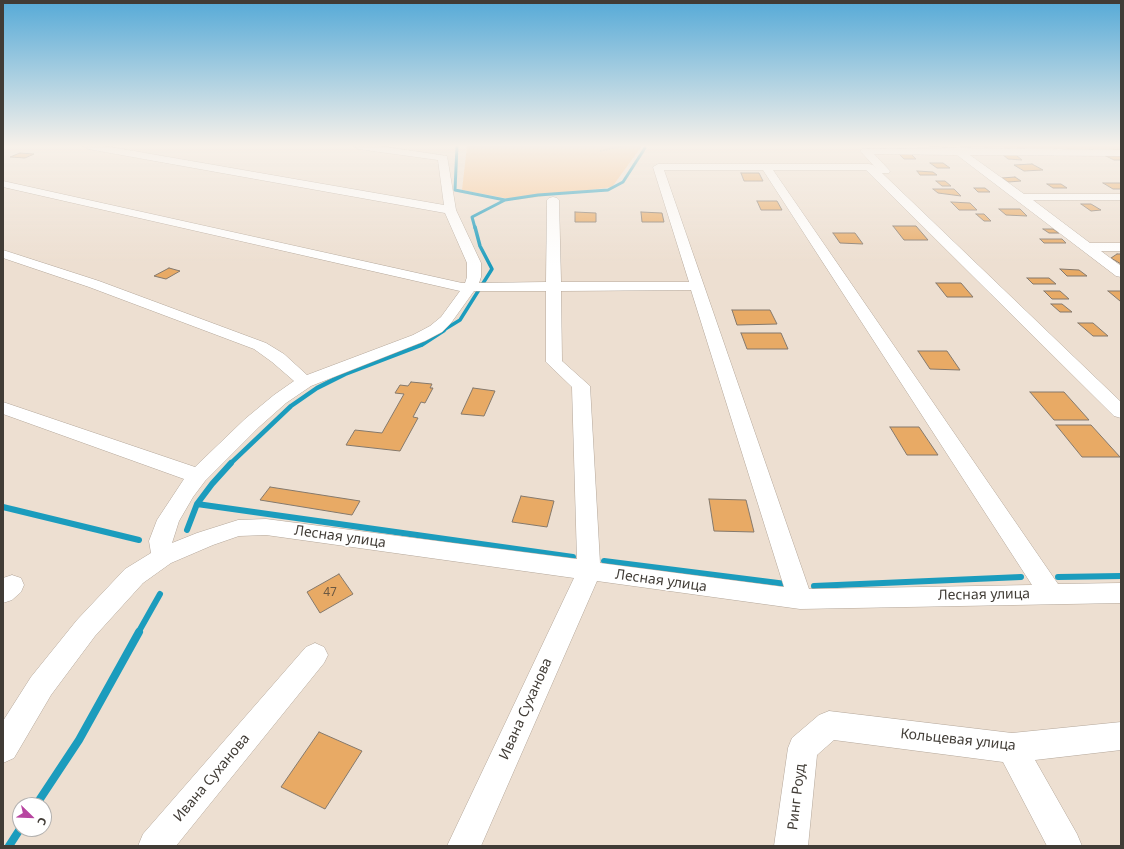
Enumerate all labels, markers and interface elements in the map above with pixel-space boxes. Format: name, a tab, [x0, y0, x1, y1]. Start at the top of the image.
street label: Лесная улица	[293, 522, 387, 552]
street label: Лесная улица	[614, 566, 708, 596]
house number: 47	[323, 586, 337, 600]
street label: Лесная улица	[938, 586, 1030, 604]
street label: Ивана Суханова	[496, 656, 556, 762]
street label: Кольцевая улица	[899, 726, 1017, 754]
street label: Ивана Суханова	[170, 731, 254, 825]
street label: Ринг Роуд	[785, 763, 809, 831]
north arrow	[12, 797, 52, 837]
text: С	[34, 815, 51, 828]

